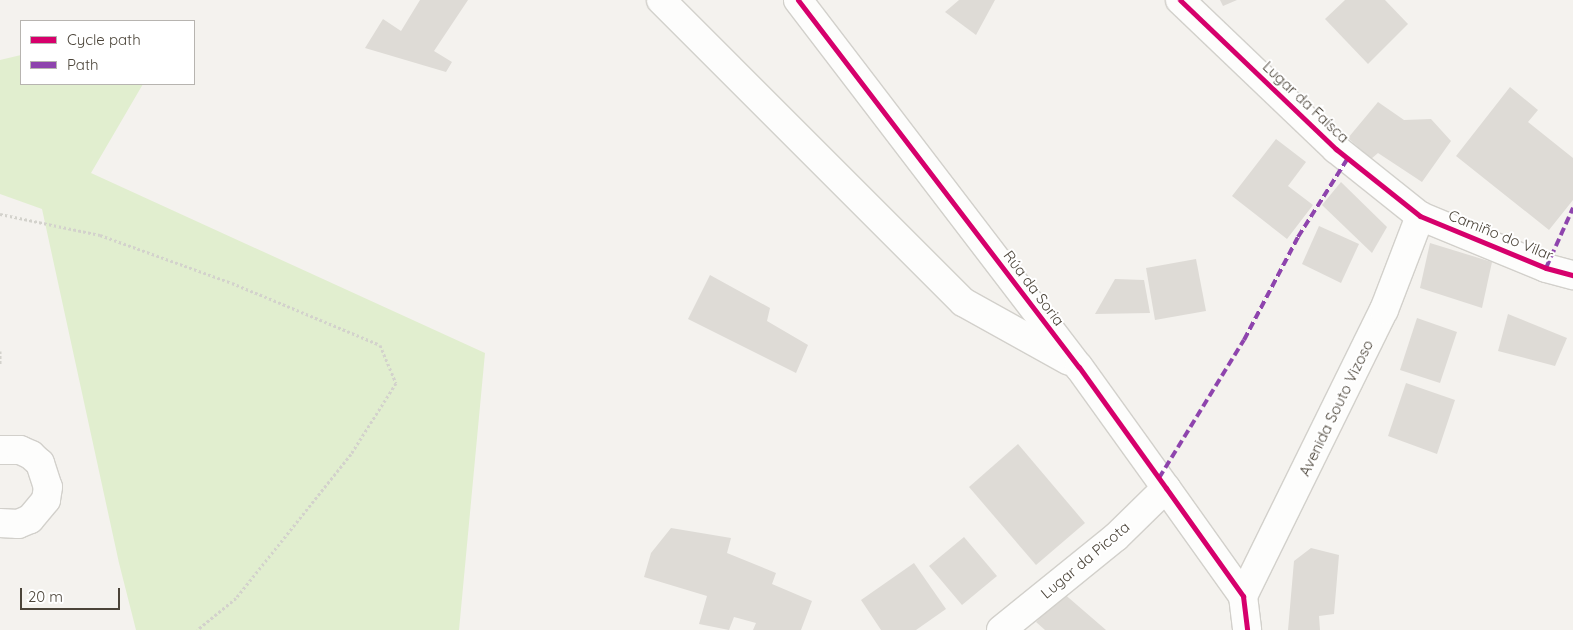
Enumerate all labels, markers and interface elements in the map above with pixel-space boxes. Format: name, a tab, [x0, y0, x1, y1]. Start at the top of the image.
legend	[20, 20, 195, 85]
text: Cycle path	[67, 30, 141, 49]
text: Path	[67, 55, 99, 74]
street label: Lugar da Faísca	[1259, 57, 1353, 147]
street label: Camiño do Vilar	[1446, 206, 1556, 264]
street label: Rúa da Soria	[1000, 247, 1068, 329]
street label: Avenida Souto Vizoso	[1295, 337, 1377, 479]
street label: Lugar da Picota	[1037, 518, 1133, 602]
scale bar	[22, 578, 122, 610]
text: 20 m	[28, 587, 63, 606]

